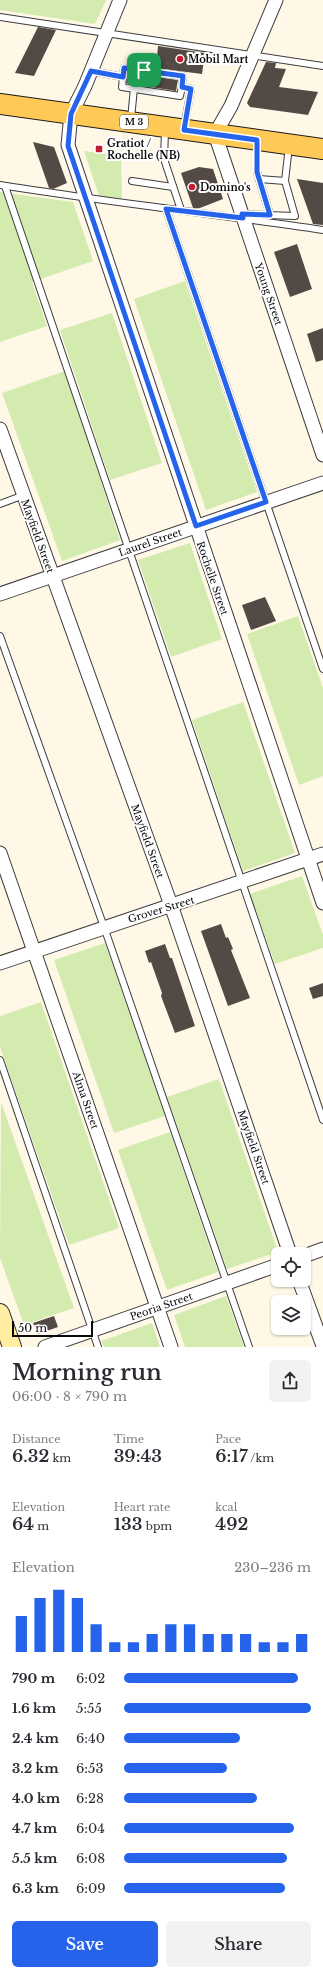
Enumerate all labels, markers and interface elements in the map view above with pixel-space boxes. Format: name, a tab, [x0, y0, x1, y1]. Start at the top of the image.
pin	[127, 53, 161, 87]
place label: Mobil Mart	[188, 53, 249, 66]
marker: Mobil Mart	[175, 54, 185, 64]
icon: arrive	[133, 59, 155, 81]
road number: M 3	[120, 115, 148, 129]
place label: Gratiot / Rochelle (NB)	[107, 137, 180, 162]
marker: Gratiot / Rochelle (NB)	[94, 144, 104, 154]
place label: Domino's	[200, 181, 251, 194]
marker: Domino's	[187, 182, 197, 192]
street label: Young Street	[251, 260, 285, 327]
street label: Mayfield Street	[18, 497, 57, 575]
street label: Laurel Street	[117, 525, 184, 559]
street label: Rochelle Street	[194, 539, 231, 617]
street label: Mayfield Street	[128, 802, 167, 880]
street label: Grover Street	[126, 893, 196, 926]
street label: Alma Street	[69, 1069, 102, 1131]
street label: Mayfield Street	[235, 1108, 272, 1186]
map controls	[271, 1247, 311, 1335]
button: locate	[271, 1247, 311, 1287]
street label: Peoria Street	[128, 1290, 194, 1323]
button: layers	[271, 1295, 311, 1335]
scale bar	[12, 1319, 93, 1338]
text: 50 m	[18, 1321, 47, 1335]
text: Morning run	[12, 1359, 162, 1386]
button: share	[269, 1360, 311, 1402]
text: 06:00 · 8 × 790 m	[12, 1388, 127, 1405]
text: Distance	[12, 1432, 61, 1446]
text: Time	[114, 1432, 144, 1446]
text: Pace	[215, 1432, 241, 1446]
text: 6.32	[12, 1446, 49, 1467]
text: 39:43	[114, 1446, 162, 1467]
text: 6:17	[215, 1446, 248, 1467]
text: km	[49, 1451, 71, 1465]
text: /km	[248, 1451, 274, 1465]
text: Elevation	[12, 1500, 65, 1514]
text: Heart rate	[114, 1500, 170, 1514]
text: kcal	[215, 1500, 237, 1514]
text: 64	[12, 1514, 34, 1535]
text: 133	[114, 1514, 143, 1535]
text: 492	[215, 1514, 248, 1535]
text: m	[34, 1519, 49, 1533]
text: bpm	[143, 1519, 172, 1533]
text: Elevation	[12, 1559, 75, 1576]
text: 230–236 m	[234, 1559, 311, 1576]
text: 790 m	[12, 1670, 55, 1687]
text: 6:02	[76, 1670, 105, 1687]
text: 1.6 km	[12, 1700, 56, 1717]
text: 5:55	[76, 1700, 102, 1717]
text: 2.4 km	[12, 1730, 59, 1747]
text: 6:40	[76, 1730, 105, 1747]
text: 3.2 km	[12, 1760, 59, 1777]
text: 6:53	[76, 1760, 103, 1777]
text: 4.0 km	[12, 1790, 60, 1807]
text: 6:28	[76, 1790, 104, 1807]
text: 4.7 km	[12, 1820, 57, 1837]
text: 6:04	[76, 1820, 105, 1837]
text: 5.5 km	[12, 1850, 57, 1867]
text: 6:08	[76, 1850, 105, 1867]
text: 6.3 km	[12, 1880, 59, 1897]
text: 6:09	[76, 1880, 106, 1897]
button: Save	[12, 1921, 158, 1967]
button: Share	[166, 1921, 311, 1967]

